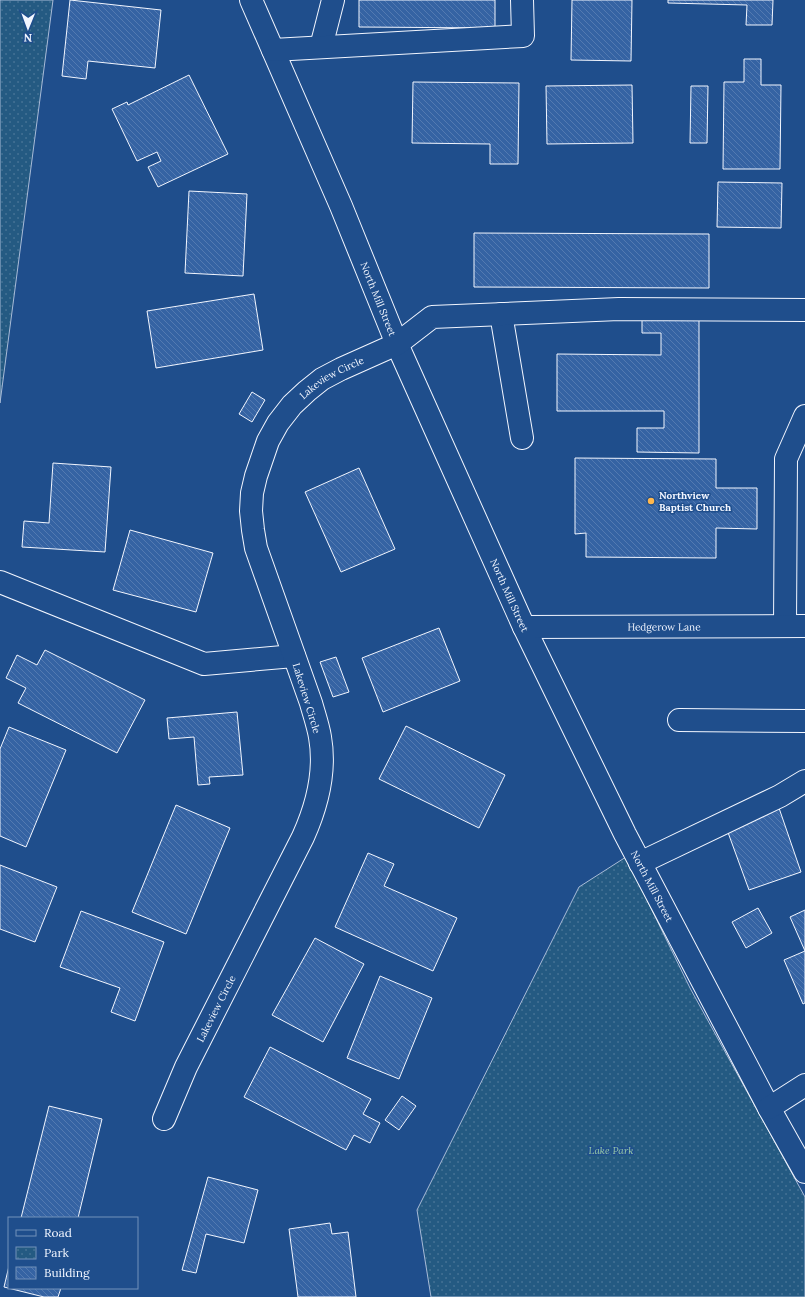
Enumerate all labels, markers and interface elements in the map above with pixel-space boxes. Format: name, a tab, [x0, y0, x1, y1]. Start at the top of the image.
north arrow	[8, 8, 48, 48]
text: N	[23, 31, 32, 45]
street label: North Mill Street	[357, 260, 399, 338]
street label: Lakeview Circle	[297, 353, 366, 402]
place label: Northview Baptist Church	[659, 489, 732, 514]
marker: Northview Baptist Church	[646, 496, 656, 506]
street label: North Mill Street	[487, 557, 531, 634]
street label: Hedgerow Lane	[627, 620, 701, 634]
street label: Lakeview Circle	[290, 661, 324, 736]
street label: North Mill Street	[628, 848, 676, 924]
street label: Lakeview Circle	[194, 973, 239, 1044]
park label: Lake Park	[589, 1144, 633, 1157]
legend	[8, 1217, 138, 1289]
text: Road	[44, 1225, 72, 1240]
text: Park	[44, 1245, 70, 1260]
text: Building	[44, 1265, 90, 1280]

